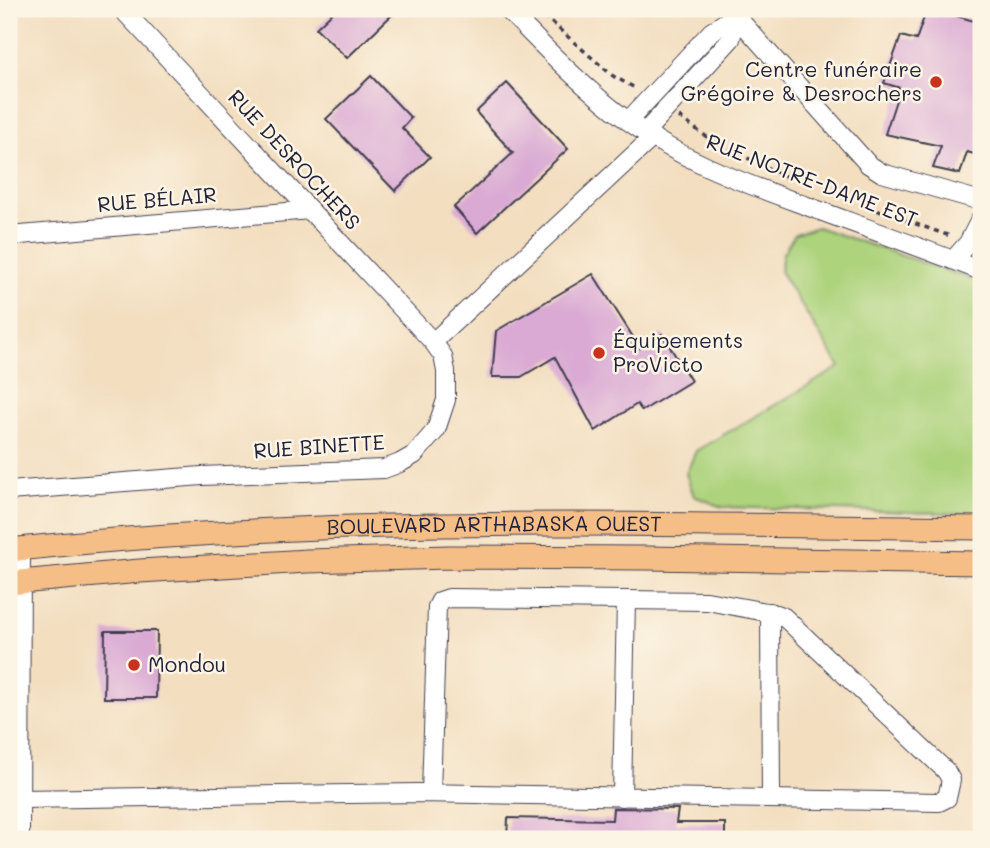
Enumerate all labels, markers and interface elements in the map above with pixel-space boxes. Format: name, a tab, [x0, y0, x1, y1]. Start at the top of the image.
place label: Centre funéraire Grégoire & Desrochers	[681, 55, 922, 106]
marker: Centre funéraire Grégoire & Desrochers	[928, 74, 944, 90]
street label: RUE DESROCHERS	[223, 83, 367, 235]
street label: RUE NOTRE-DAME EST	[703, 127, 922, 232]
street label: RUE BÉLAIR	[96, 180, 218, 217]
place label: Équipements ProVicto	[613, 326, 743, 377]
marker: Équipements ProVicto	[591, 345, 607, 361]
street label: RUE BINETTE	[252, 427, 385, 464]
street label: BOULEVARD ARTHABASKA OUEST	[326, 509, 662, 540]
place label: Mondou	[148, 650, 226, 677]
marker: Mondou	[126, 657, 142, 673]

